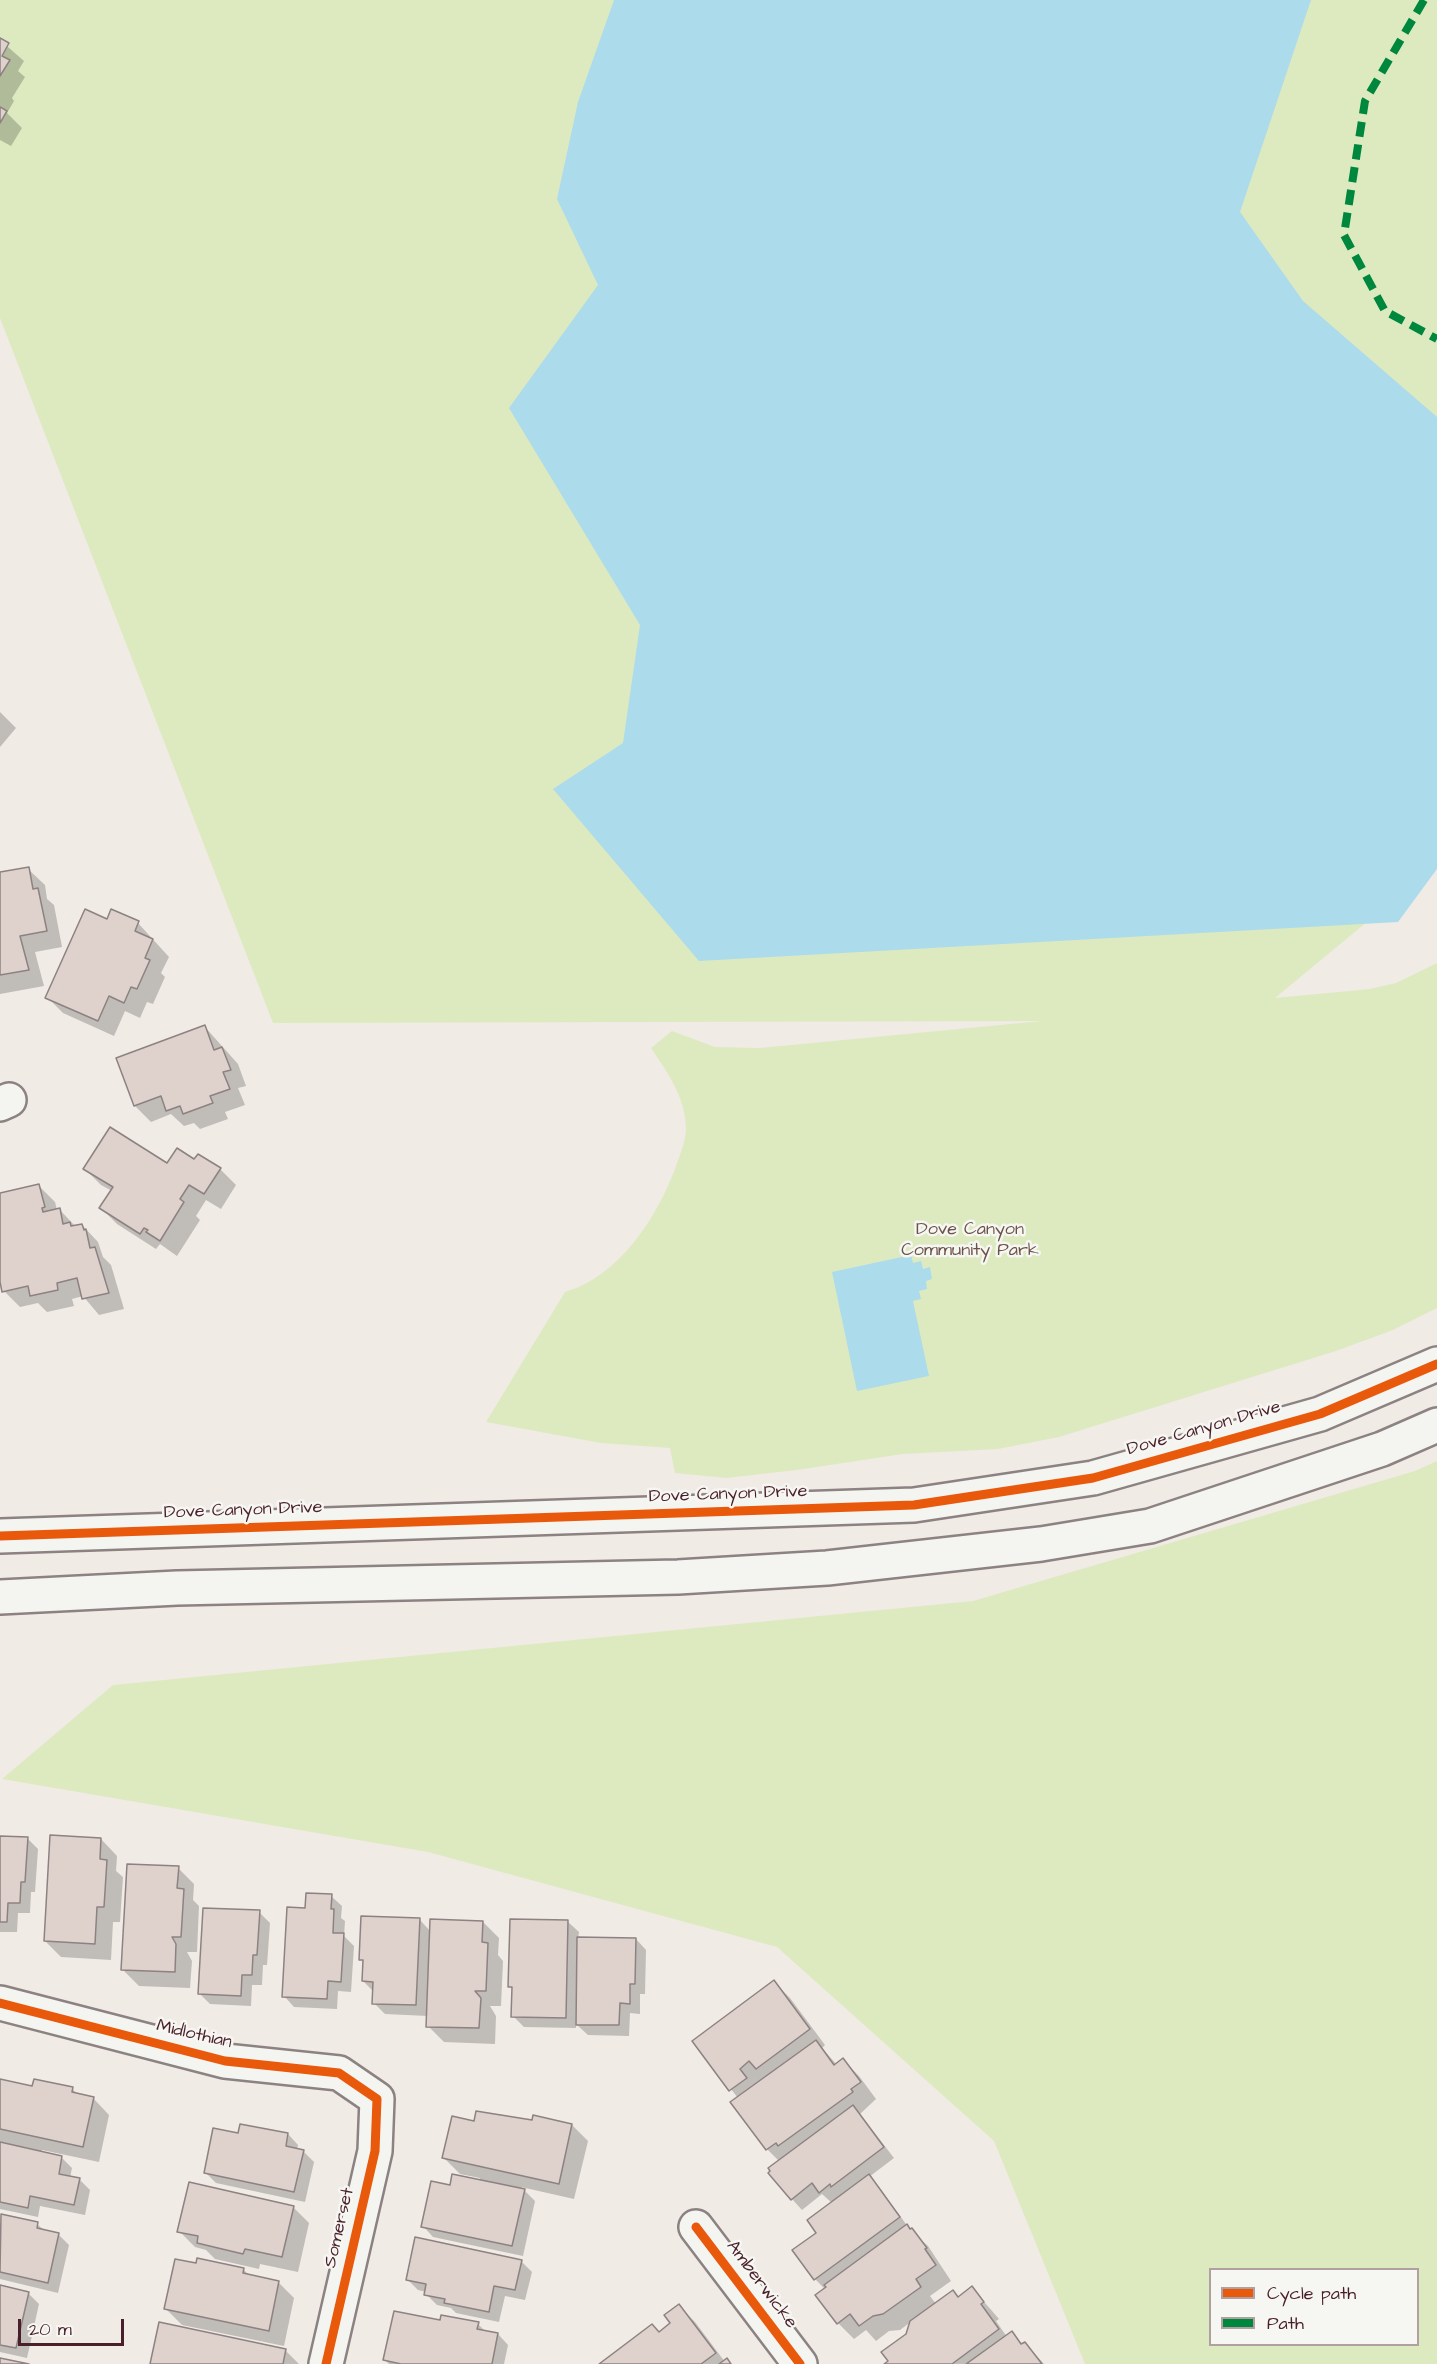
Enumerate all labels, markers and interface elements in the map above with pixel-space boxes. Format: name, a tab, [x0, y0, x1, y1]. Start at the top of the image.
park label: Dove Canyon Community Park	[901, 1219, 1039, 1262]
street label: Dove Canyon Drive	[1125, 1397, 1283, 1461]
street label: Dove Canyon Drive	[648, 1481, 808, 1509]
street label: Dove Canyon Drive	[163, 1497, 323, 1525]
street label: Midlothian	[154, 2016, 234, 2054]
street label: Somerset	[320, 2186, 360, 2270]
street label: Amberwicke	[721, 2237, 801, 2333]
legend	[1209, 2268, 1419, 2346]
text: Cycle path	[1267, 2281, 1356, 2306]
scale bar	[21, 2307, 128, 2345]
text: Path	[1267, 2311, 1304, 2336]
text: 20 m	[29, 2317, 72, 2342]

